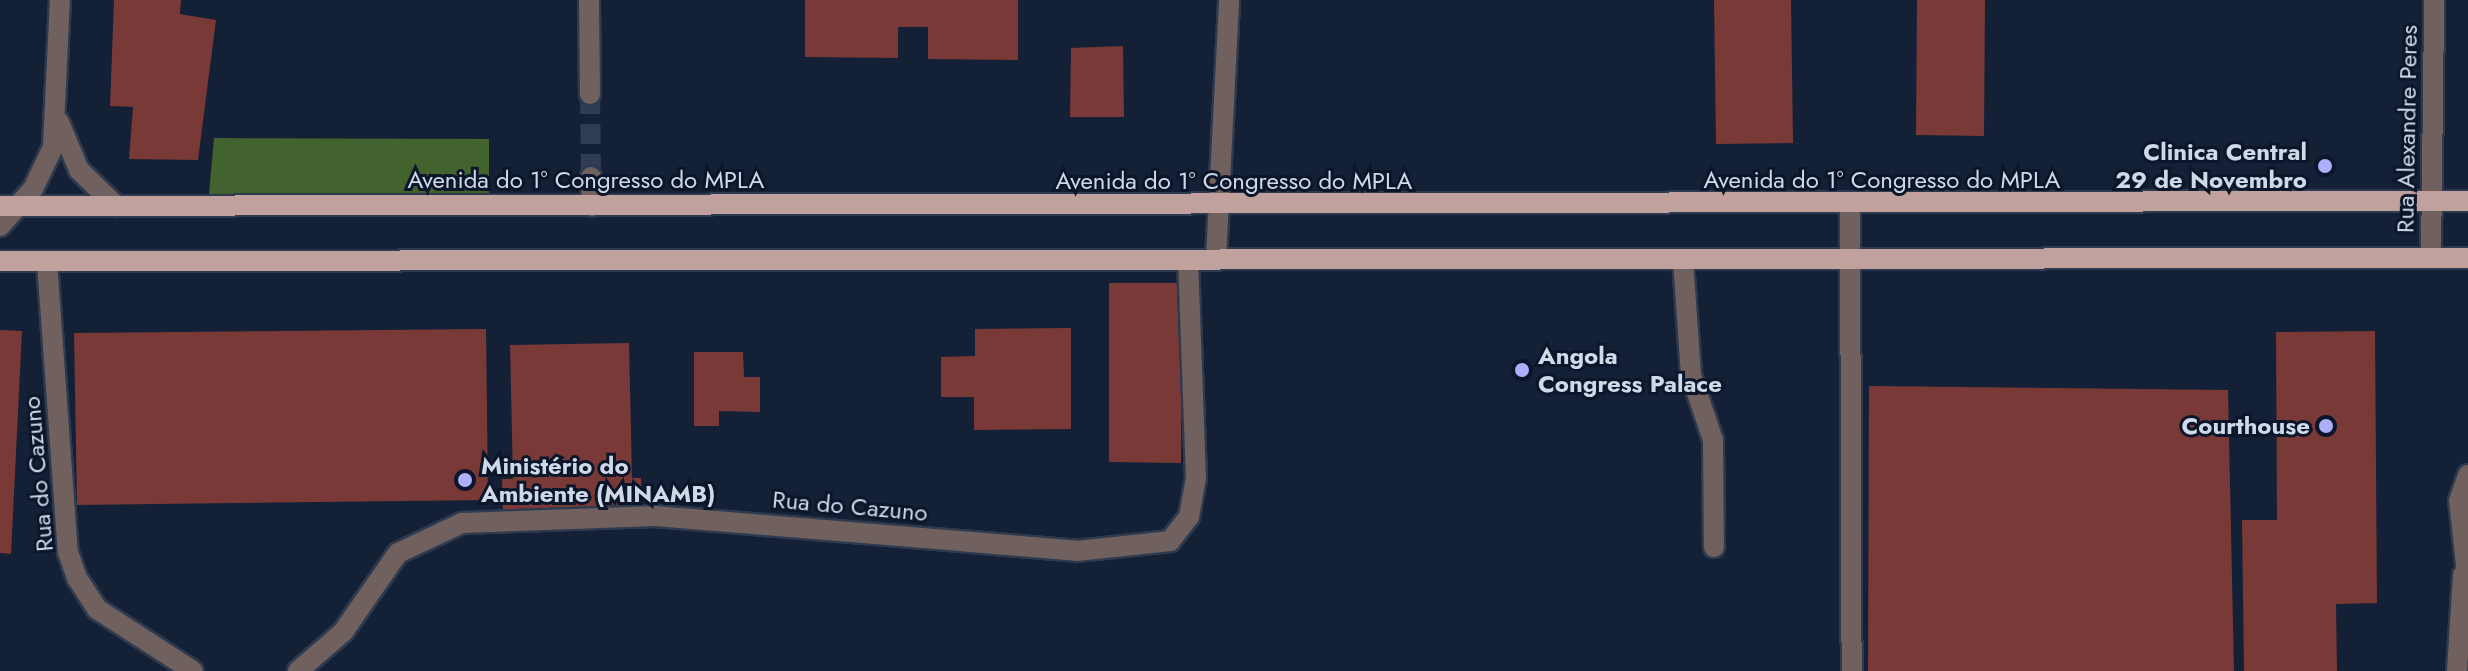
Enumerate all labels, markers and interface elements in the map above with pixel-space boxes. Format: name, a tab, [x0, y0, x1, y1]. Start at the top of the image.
street label: Rua Alexandre Peres	[2391, 25, 2423, 233]
place label: Clinica Central 29 de Novembro	[2115, 138, 2307, 194]
marker: Clinica Central 29 de Novembro	[2314, 155, 2336, 177]
street label: Avenida do 1º Congresso do MPLA	[408, 166, 764, 194]
street label: Avenida do 1º Congresso do MPLA	[1704, 166, 2060, 194]
street label: Avenida do 1º Congresso do MPLA	[1056, 167, 1412, 195]
place label: Angola Congress Palace	[1538, 342, 1722, 398]
marker: Angola Congress Palace	[1513, 361, 1531, 379]
street label: Rua do Cazuno	[17, 395, 59, 553]
place label: Courthouse	[2181, 412, 2310, 440]
marker: Courthouse	[2317, 417, 2335, 435]
place label: Ministério do Ambiente (MINAMB)	[481, 452, 715, 508]
marker: Ministério do Ambiente (MINAMB)	[456, 471, 474, 489]
street label: Rua do Cazuno	[771, 485, 929, 527]

